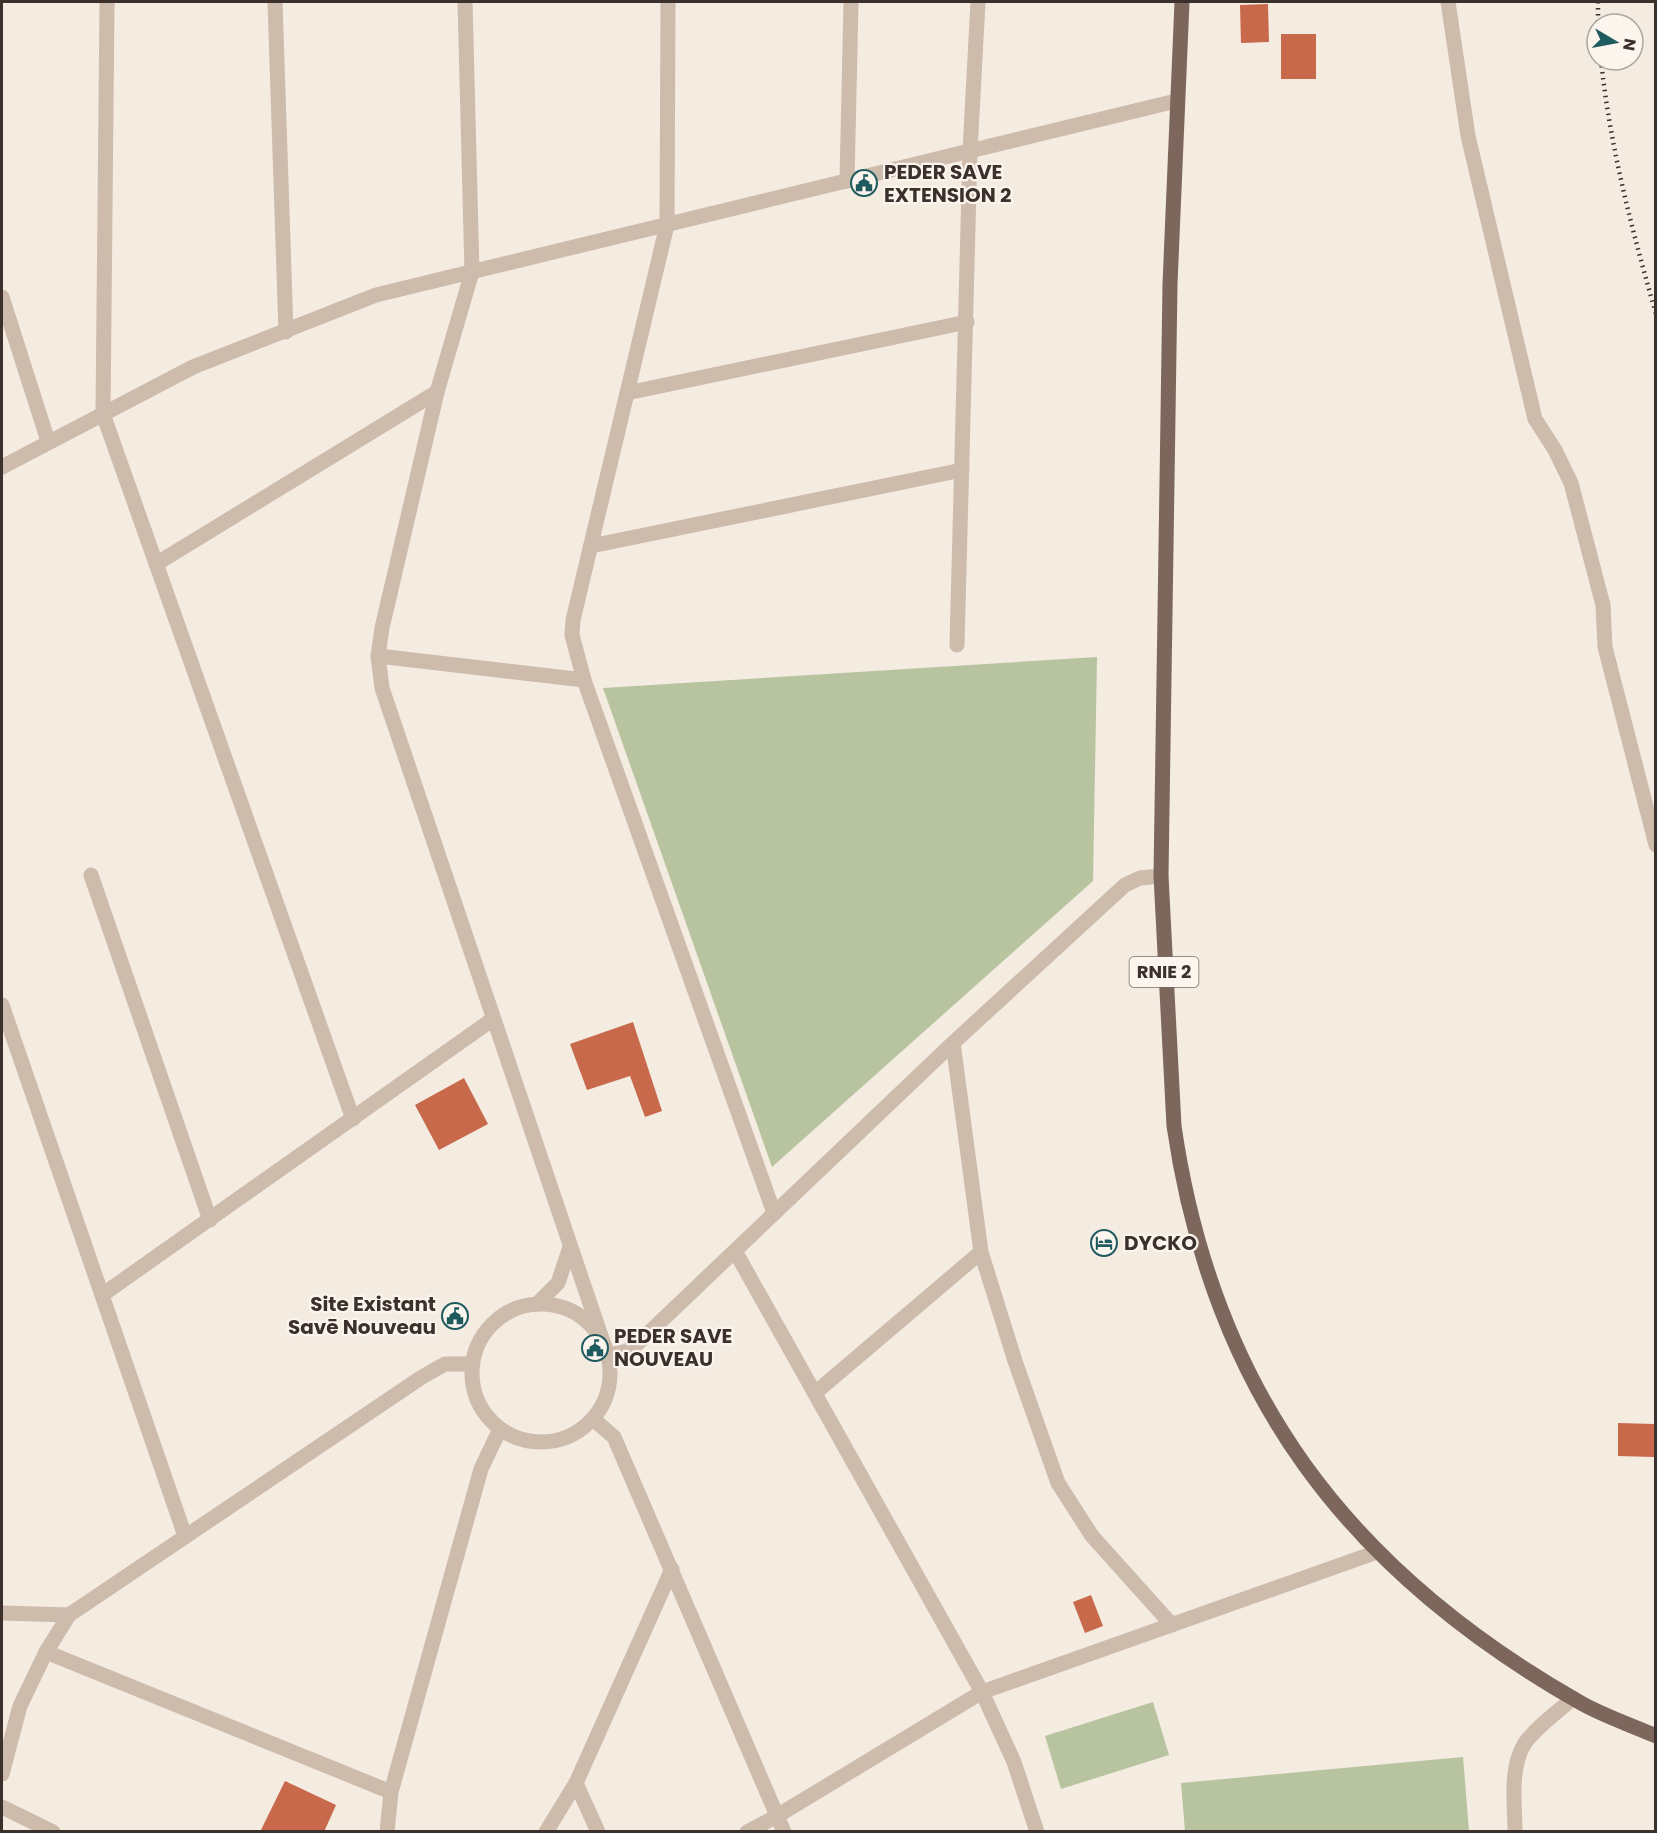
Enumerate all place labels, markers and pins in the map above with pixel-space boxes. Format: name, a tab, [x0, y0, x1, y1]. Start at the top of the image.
place label: PEDER SAVE EXTENSION 2	[884, 158, 1011, 209]
public building icon: PEDER SAVE EXTENSION 2	[849, 168, 879, 198]
hotel icon: DYCKO	[1089, 1228, 1119, 1258]
place label: DYCKO	[1124, 1229, 1197, 1257]
place label: Site Existant Savē Nouveau	[288, 1290, 436, 1341]
public building icon: Site Existant Savē Nouveau	[440, 1301, 470, 1331]
place label: PEDER SAVE NOUVEAU	[614, 1322, 732, 1373]
public building icon: PEDER SAVE NOUVEAU	[580, 1333, 610, 1363]

